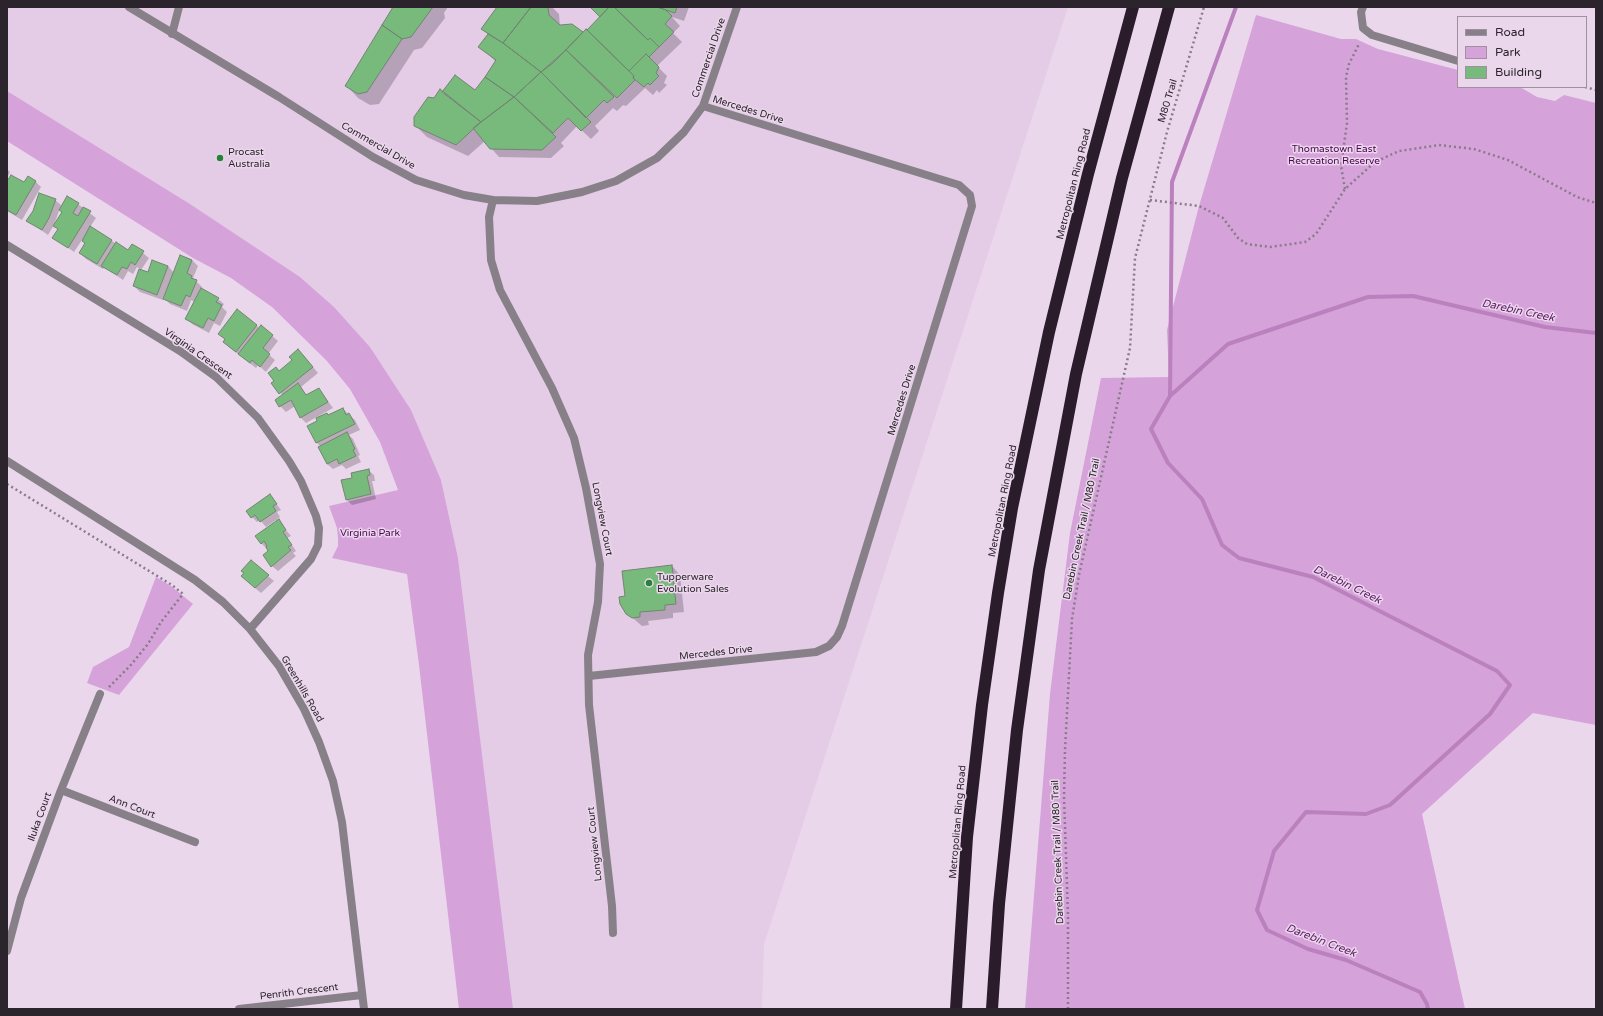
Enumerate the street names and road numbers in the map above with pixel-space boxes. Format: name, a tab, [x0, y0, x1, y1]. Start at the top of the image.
street label: Commercial Drive	[690, 16, 728, 100]
street label: M80 Trail	[1156, 78, 1180, 124]
street label: Mercedes Drive	[711, 93, 785, 127]
street label: Commercial Drive	[339, 120, 417, 172]
street label: Metropolitan Ring Road	[1054, 127, 1094, 241]
street label: Virginia Crescent	[162, 326, 234, 382]
street label: Mercedes Drive	[885, 363, 919, 437]
street label: Metropolitan Ring Road	[986, 444, 1020, 558]
street label: Darebin Creek Trail / M80 Trail	[1061, 457, 1103, 601]
street label: Longview Court	[589, 481, 615, 557]
street label: Mercedes Drive	[679, 643, 753, 663]
street label: Greenhills Road	[278, 654, 326, 724]
street label: Metropolitan Ring Road	[947, 765, 969, 879]
street label: Darebin Creek Trail / M80 Trail	[1049, 780, 1067, 924]
street label: Iluka Court	[26, 791, 54, 843]
street label: Ann Court	[107, 793, 157, 821]
street label: Longview Court	[585, 806, 605, 882]
street label: Penrith Crescent	[259, 981, 339, 1003]

